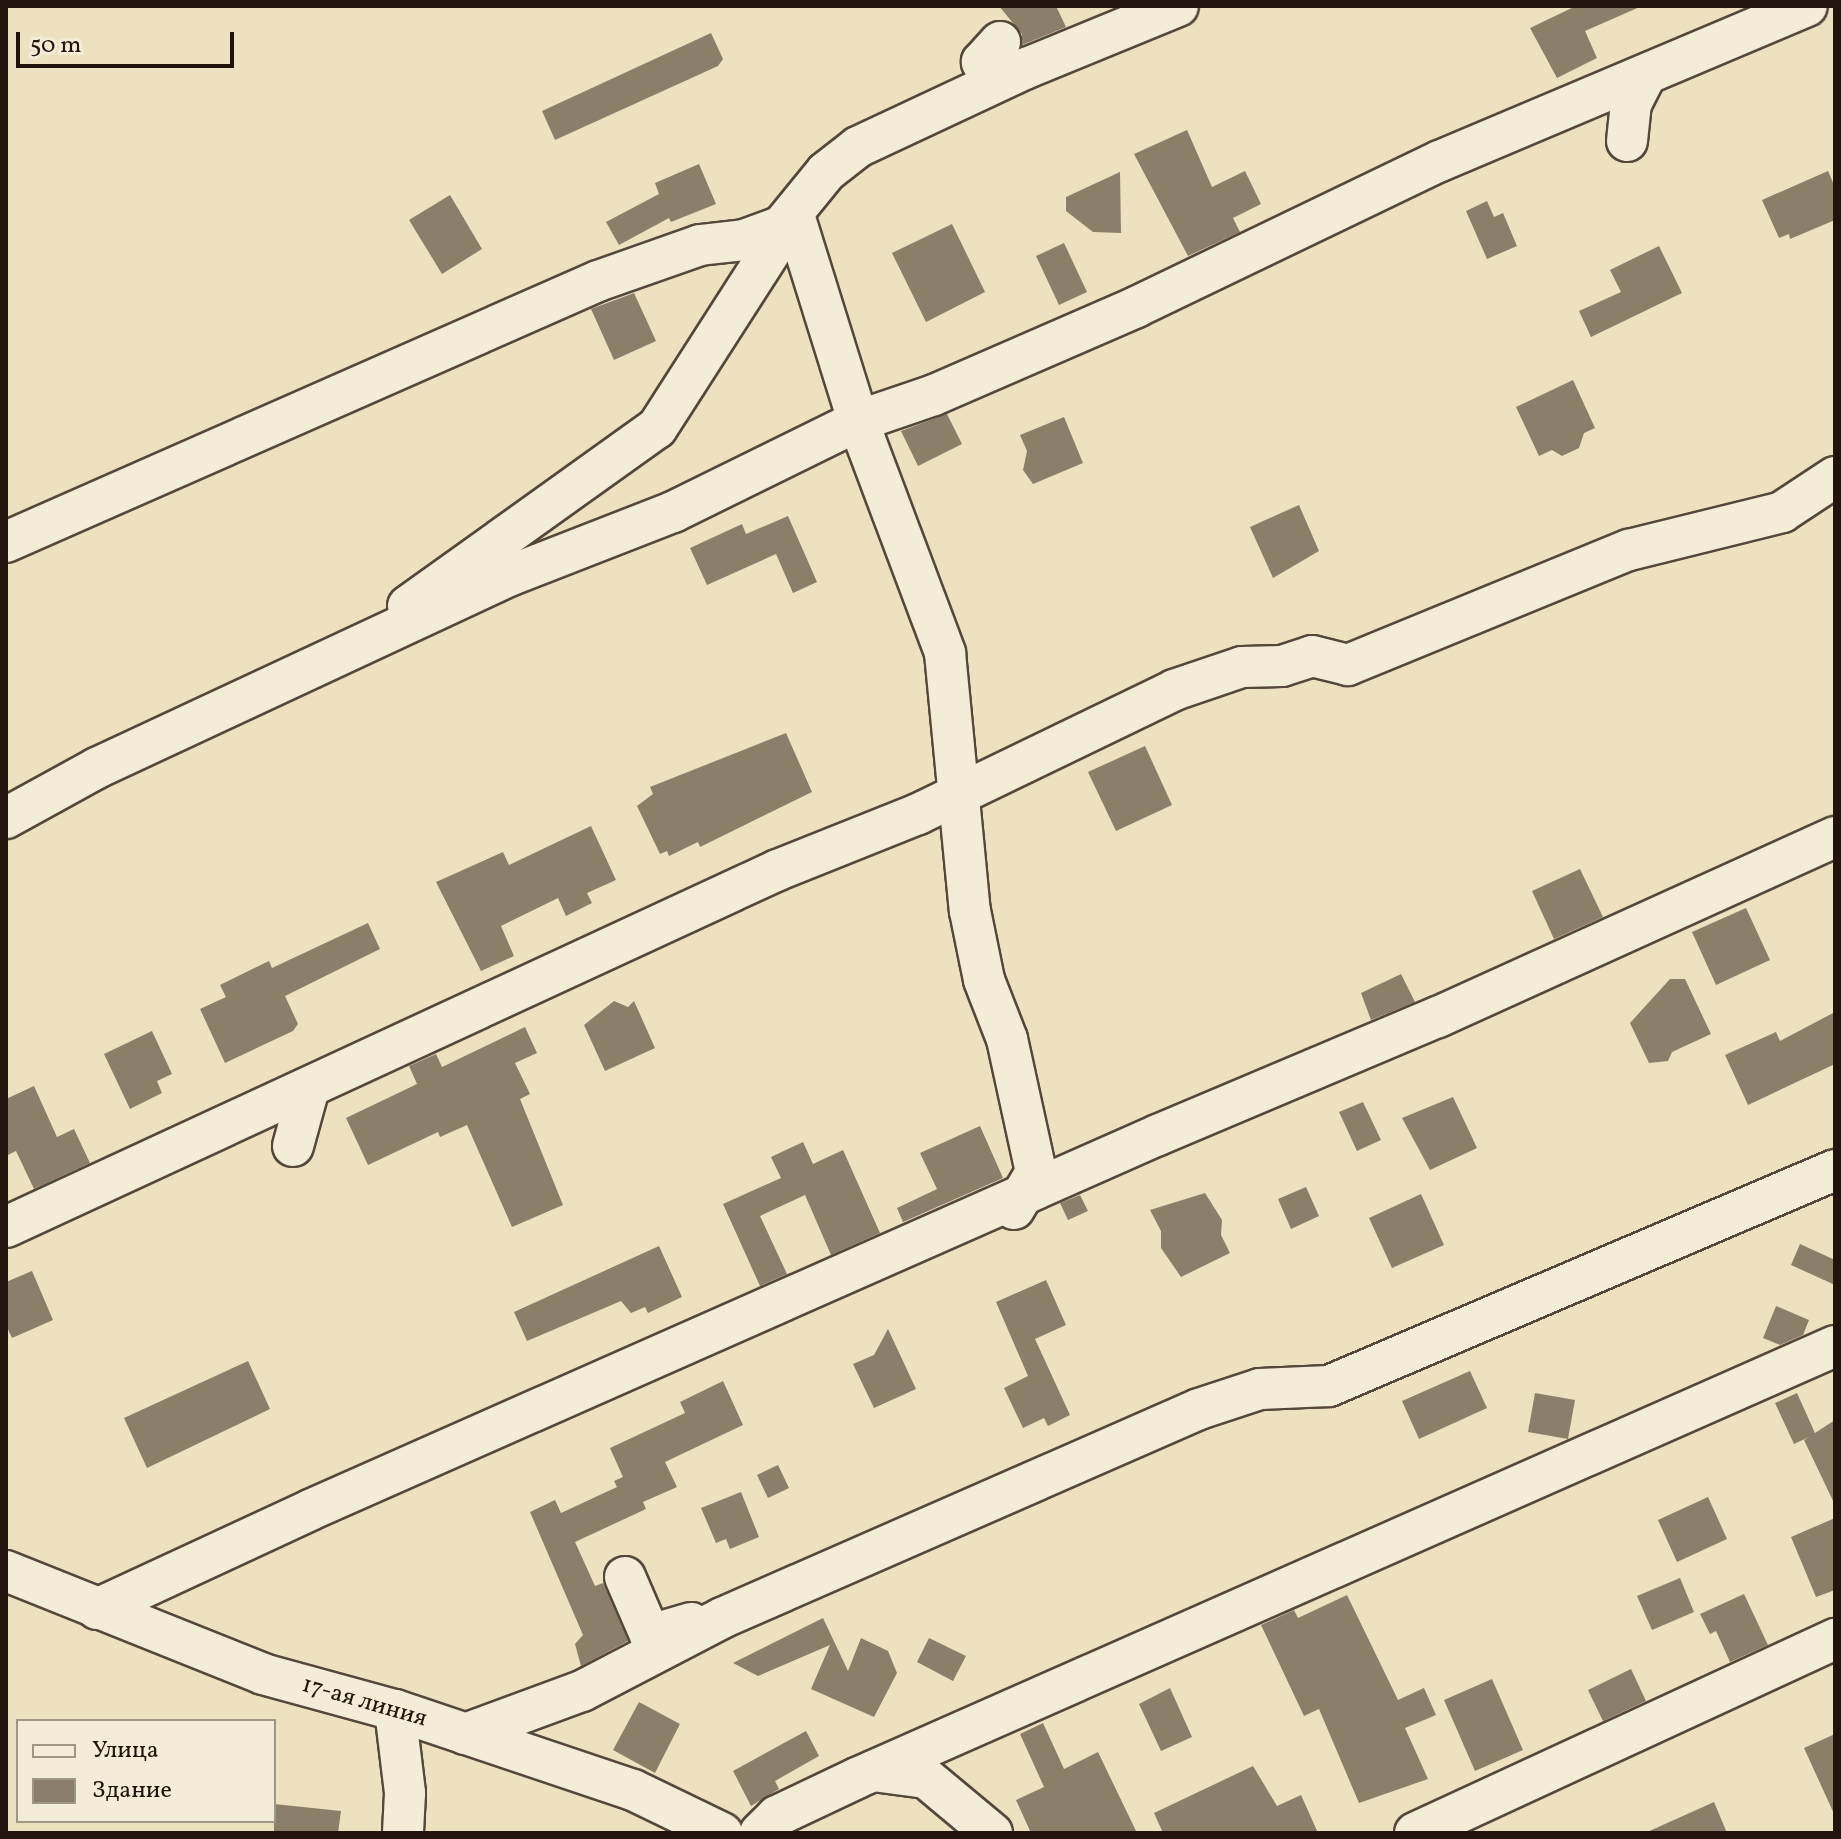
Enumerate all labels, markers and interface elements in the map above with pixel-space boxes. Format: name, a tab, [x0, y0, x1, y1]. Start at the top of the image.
scale bar	[20, 16, 238, 66]
text: 50 m	[30, 29, 82, 63]
street label: 17-ая линия	[298, 1671, 430, 1735]
legend	[16, 1719, 276, 1823]
text: Улица	[92, 1734, 159, 1768]
text: Здание	[92, 1774, 172, 1808]

